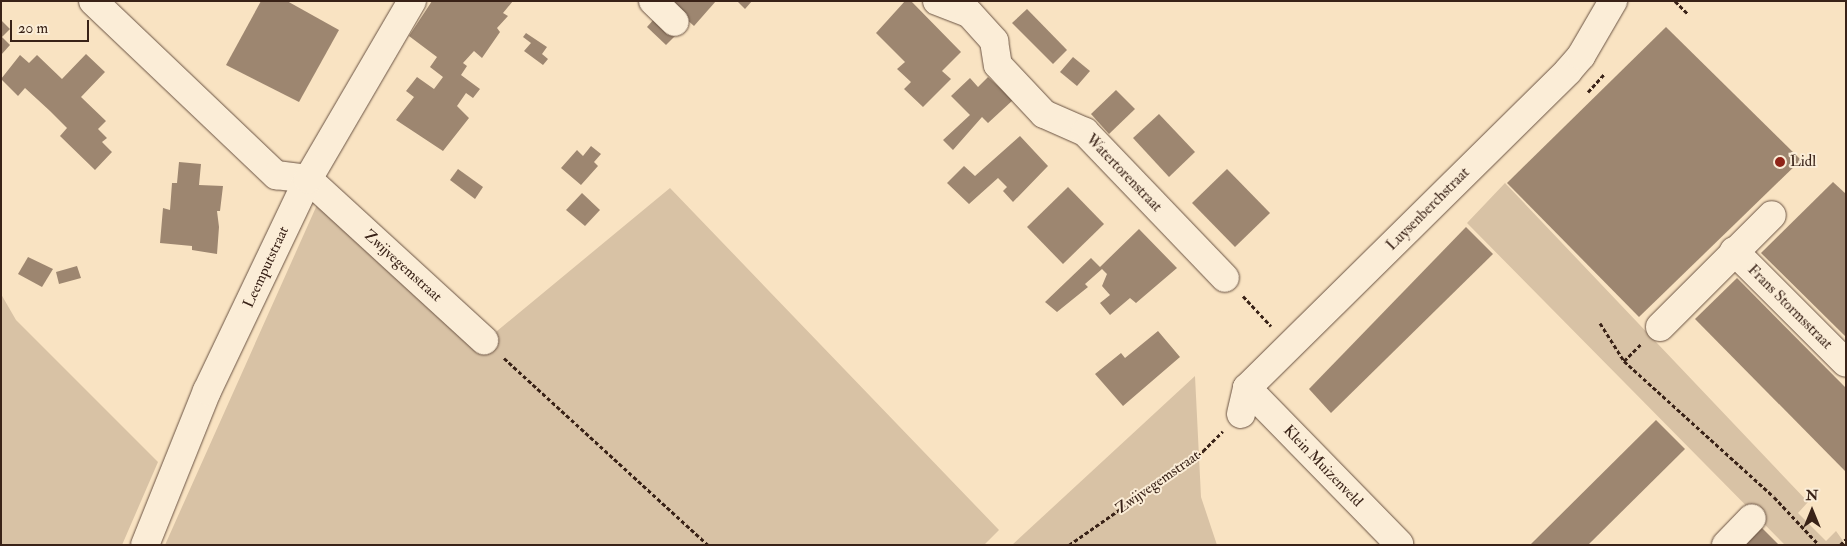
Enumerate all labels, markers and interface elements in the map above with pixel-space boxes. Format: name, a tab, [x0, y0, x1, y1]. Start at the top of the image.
scale bar	[12, 10, 91, 42]
text: 20 m	[18, 19, 48, 38]
street label: Watertorenstraat	[1082, 130, 1166, 216]
place label: Lidl	[1790, 153, 1816, 171]
marker: Lidl	[1774, 156, 1786, 168]
street label: Luysenberchstraat	[1383, 164, 1473, 254]
street label: Leemputstraat	[239, 223, 293, 311]
street label: Zwijvegemstraat	[360, 226, 446, 306]
street label: Frans Stormsstraat	[1744, 261, 1836, 353]
street label: Klein Muizenveld	[1280, 422, 1366, 510]
street label: Zwijvegemstraat	[1113, 446, 1203, 518]
north arrow	[1787, 486, 1837, 536]
text: N	[1806, 487, 1818, 504]

